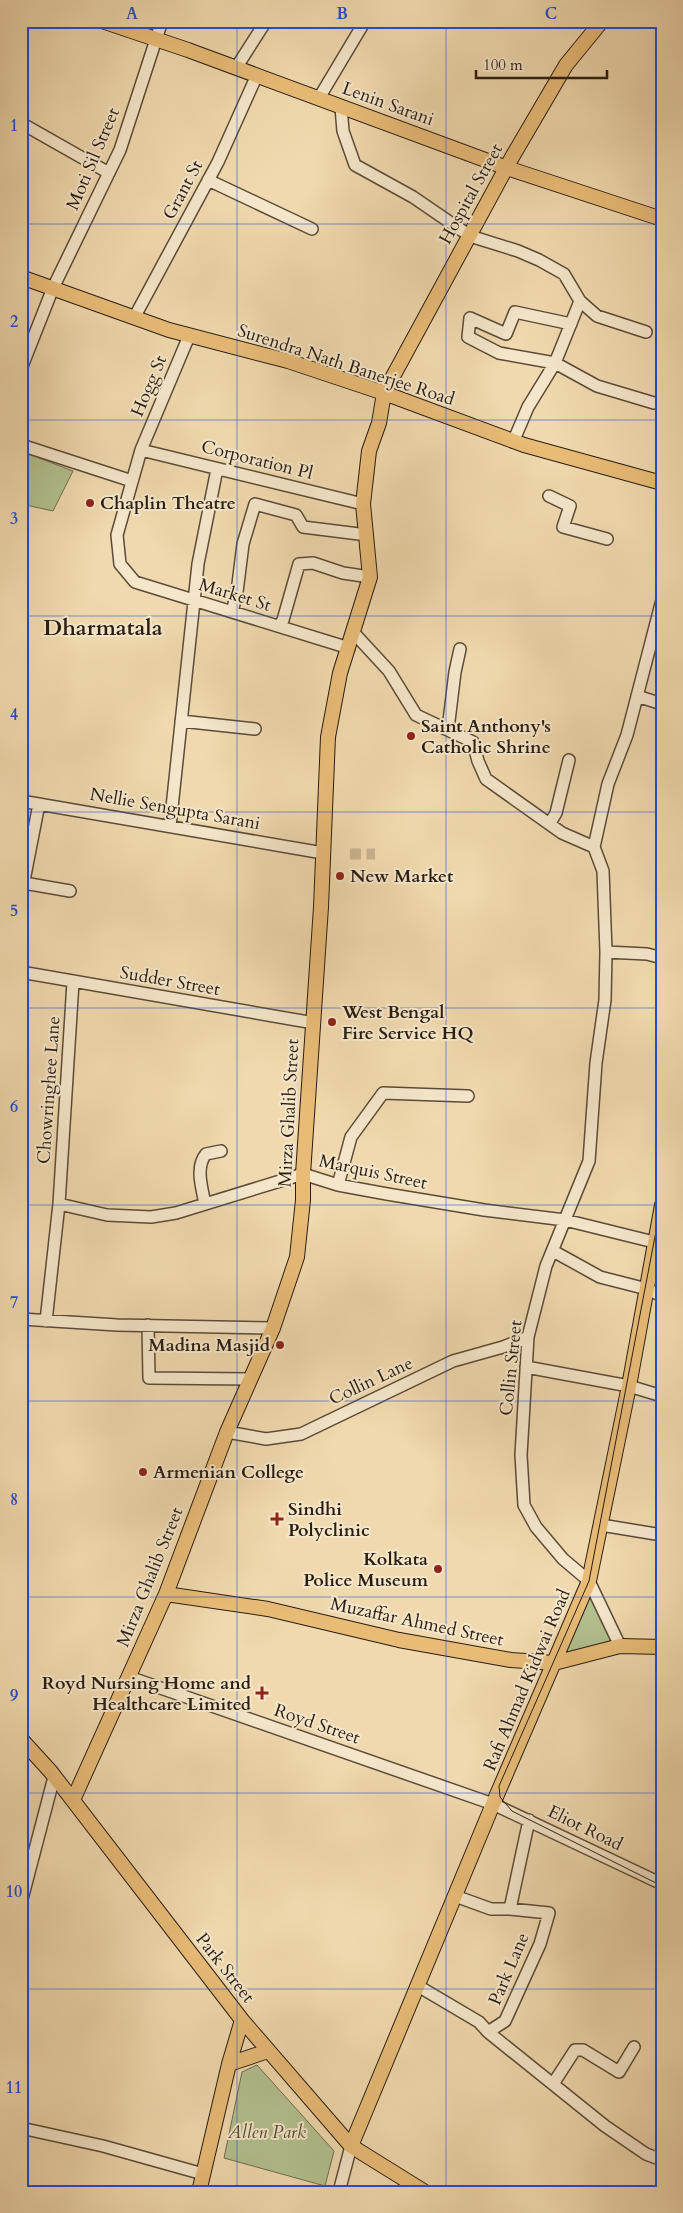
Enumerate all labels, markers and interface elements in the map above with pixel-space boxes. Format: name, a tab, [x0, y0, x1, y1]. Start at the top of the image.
text: A	[126, 3, 138, 25]
text: B	[336, 3, 348, 25]
text: C	[545, 3, 557, 25]
scale bar	[476, 48, 607, 80]
text: 100 m	[483, 55, 523, 75]
street label: Lenin Sarani	[339, 76, 437, 132]
street label: Moti Sil Street	[60, 104, 126, 214]
text: 1	[10, 115, 18, 137]
street label: Hospital Street	[433, 139, 509, 249]
street label: Grant St	[157, 156, 209, 224]
text: 2	[10, 311, 18, 333]
street label: Surendra Nath Banerjee Road	[234, 318, 458, 412]
street label: Hogg St	[125, 351, 173, 421]
street label: Corporation Pl	[198, 434, 316, 486]
place label: Chaplin Theatre	[100, 491, 236, 516]
marker: Chaplin Theatre	[84, 497, 96, 509]
text: 3	[10, 508, 18, 530]
street label: Market St	[196, 572, 274, 618]
district label: Dharmatala	[43, 613, 163, 643]
text: 4	[10, 704, 18, 726]
place label: Saint Anthony's Catholic Shrine	[421, 714, 551, 760]
marker: Saint Anthony's Catholic Shrine	[405, 730, 417, 742]
street label: Nellie Sengupta Sarani	[88, 782, 262, 836]
place label: New Market	[350, 864, 454, 889]
marker: New Market	[334, 870, 346, 882]
text: 5	[10, 900, 18, 922]
street label: Sudder Street	[118, 960, 222, 1002]
place label: West Bengal Fire Service HQ	[341, 1000, 473, 1046]
street label: Chowringhee Lane	[31, 1015, 67, 1165]
marker: West Bengal Fire Service HQ	[326, 1016, 338, 1028]
street label: Mirza Ghalib Street	[273, 1038, 305, 1188]
text: 6	[10, 1096, 18, 1118]
street label: Marquis Street	[317, 1148, 430, 1196]
text: 7	[10, 1292, 18, 1314]
street label: Collin Street	[494, 1319, 528, 1417]
place label: Madina Masjid	[148, 1333, 271, 1358]
marker: Madina Masjid	[274, 1339, 286, 1351]
street label: Collin Lane	[325, 1351, 417, 1411]
place label: Armenian College	[153, 1460, 304, 1485]
marker: Armenian College	[137, 1466, 149, 1478]
text: 8	[10, 1489, 18, 1511]
place label: Sindhi Polyclinic	[288, 1497, 370, 1543]
street label: Mirza Ghalib Street	[111, 1503, 190, 1651]
marker: Sindhi Polyclinic	[270, 1512, 284, 1526]
place label: Kolkata Police Museum	[303, 1547, 428, 1593]
marker: Kolkata Police Museum	[432, 1563, 444, 1575]
street label: Rafi Ahmad Kidwai Road	[477, 1585, 577, 1775]
street label: Muzaffar Ahmed Street	[328, 1591, 506, 1653]
place label: Royd Nursing Home and Healthcare Limited	[42, 1671, 252, 1717]
text: 9	[10, 1685, 18, 1707]
marker: Royd Nursing Home and Healthcare Limited	[255, 1686, 269, 1700]
street label: Royd Street	[271, 1698, 364, 1750]
street label: Eliot Road	[543, 1799, 627, 1857]
text: 10	[6, 1881, 22, 1903]
street label: Park Street	[190, 1928, 261, 2009]
street label: Park Lane	[483, 1929, 535, 2009]
text: 11	[6, 2077, 22, 2099]
park label: Allen Park	[227, 2120, 306, 2145]

